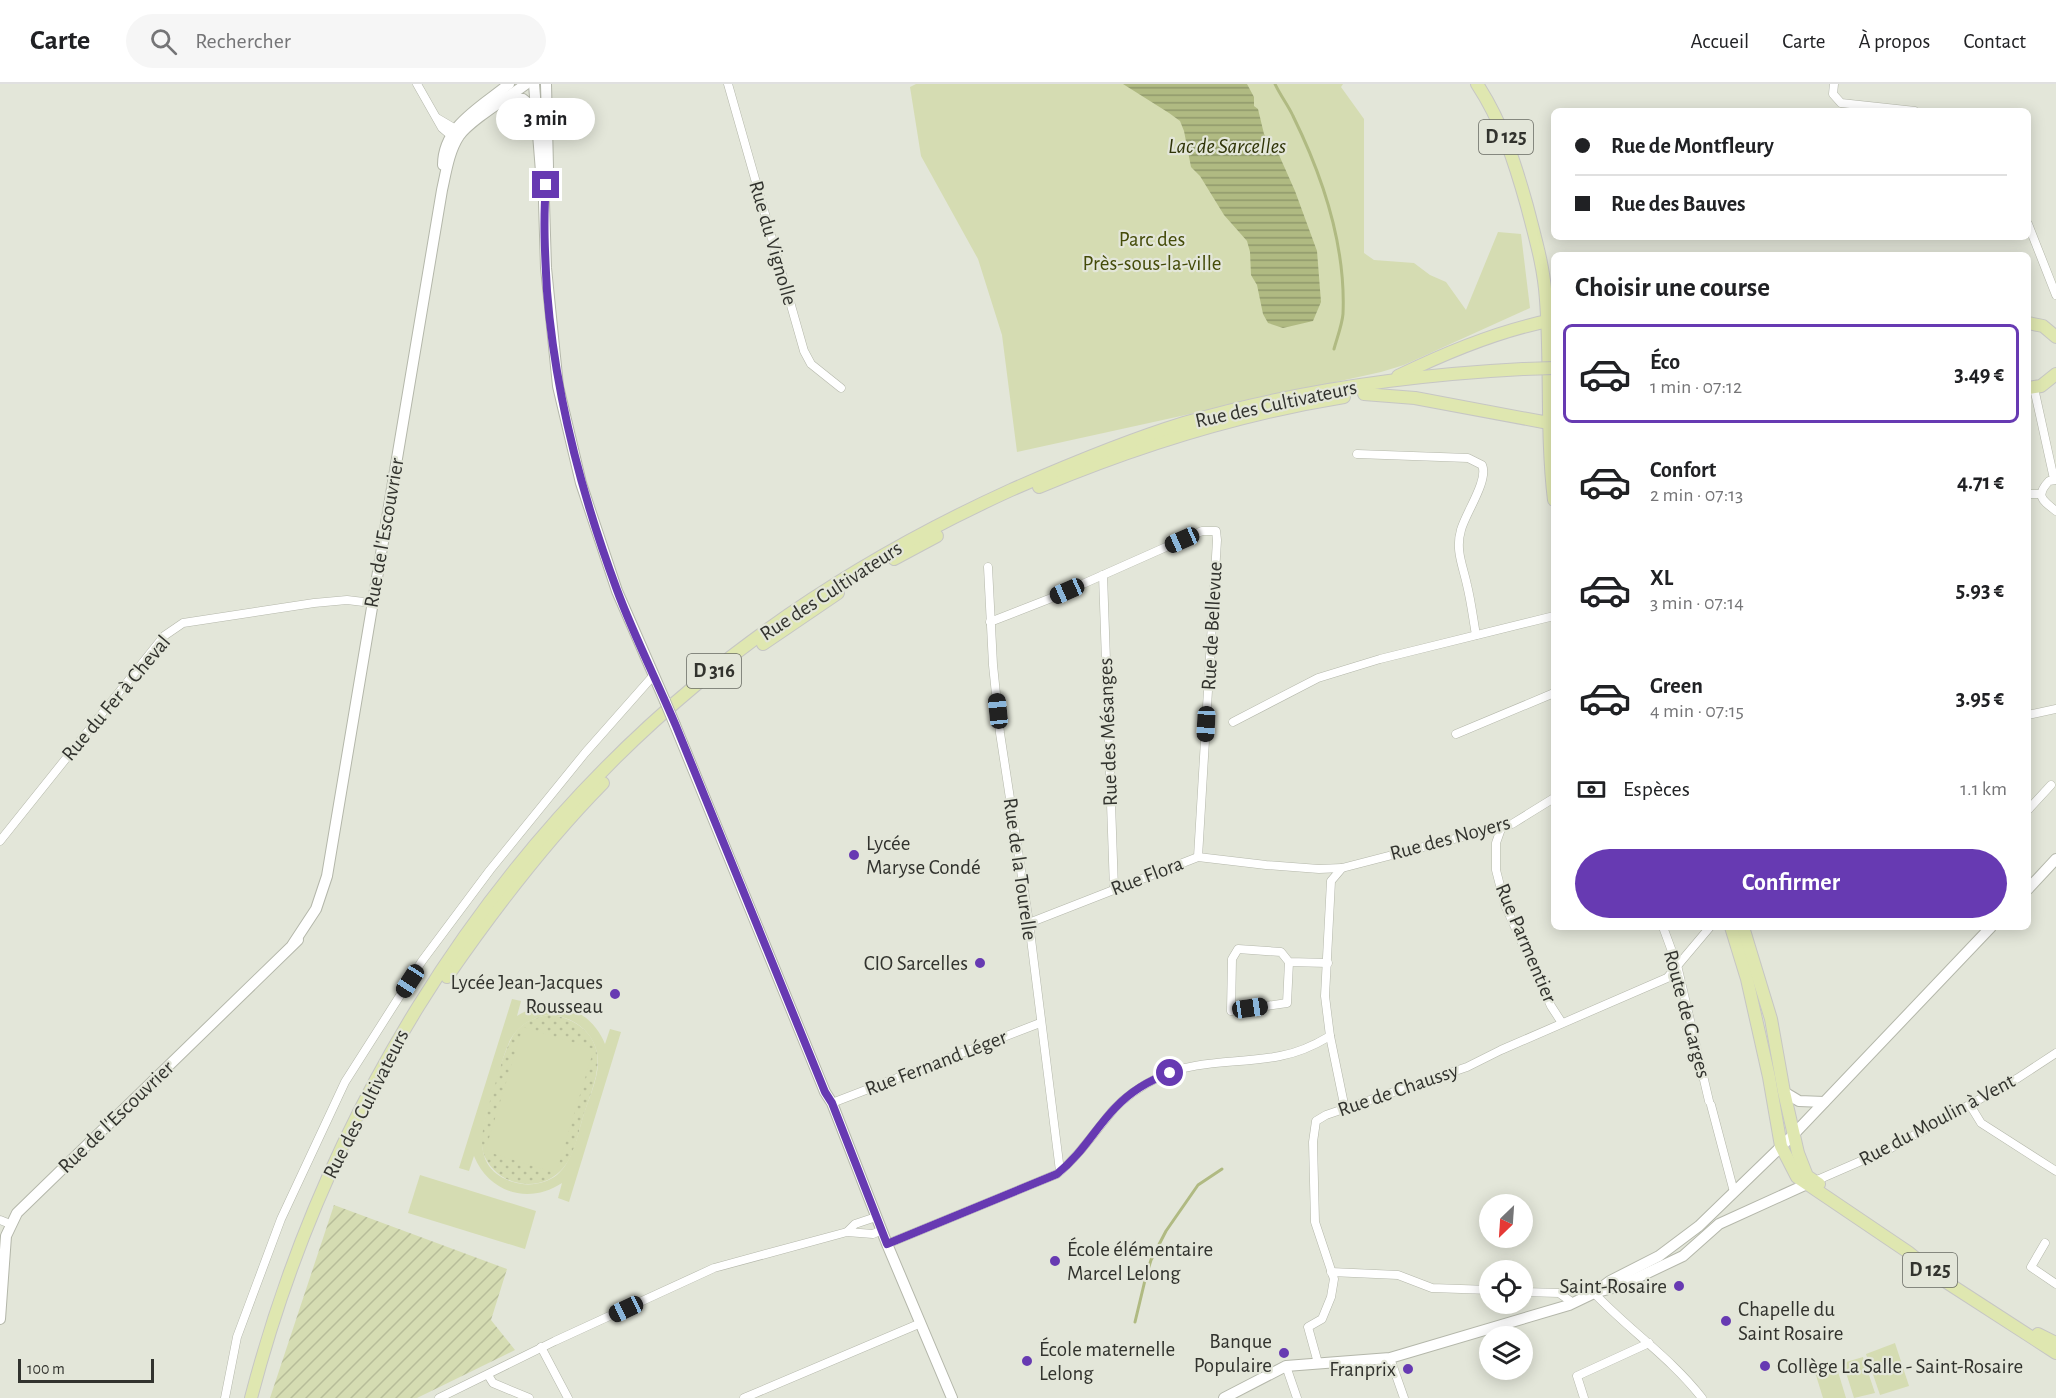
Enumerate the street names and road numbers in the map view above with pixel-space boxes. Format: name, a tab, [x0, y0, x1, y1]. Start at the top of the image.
road number: D 125	[1479, 120, 1533, 154]
street label: Rue du Vignolle	[745, 178, 801, 308]
street label: Rue des Cultivateurs	[1193, 377, 1359, 431]
street label: Rue de l'Escouvrier	[360, 456, 408, 610]
street label: Rue des Cultivateurs	[756, 537, 906, 645]
street label: Rue de Bellevue	[1198, 561, 1226, 691]
street label: Rue du Fer à Cheval	[58, 631, 174, 765]
road number: D 316	[687, 654, 741, 688]
street label: Rue des Mésanges	[1095, 657, 1121, 807]
street label: Rue de la Tourelle	[1000, 796, 1040, 942]
street label: Rue des Noyers	[1388, 812, 1512, 864]
street label: Rue Flora	[1108, 853, 1186, 899]
street label: Rue Parmentier	[1491, 880, 1561, 1006]
street label: Route de Garges	[1660, 948, 1714, 1080]
street label: Rue des Cultivateurs	[319, 1026, 413, 1182]
street label: Rue Fernand Léger	[862, 1026, 1010, 1100]
street label: Rue de l'Escouvrier	[54, 1057, 178, 1177]
street label: Rue de Chaussy	[1335, 1060, 1461, 1120]
street label: Rue du Moulin à Vent	[1856, 1070, 2019, 1170]
road number: D 125	[1903, 1253, 1957, 1287]

